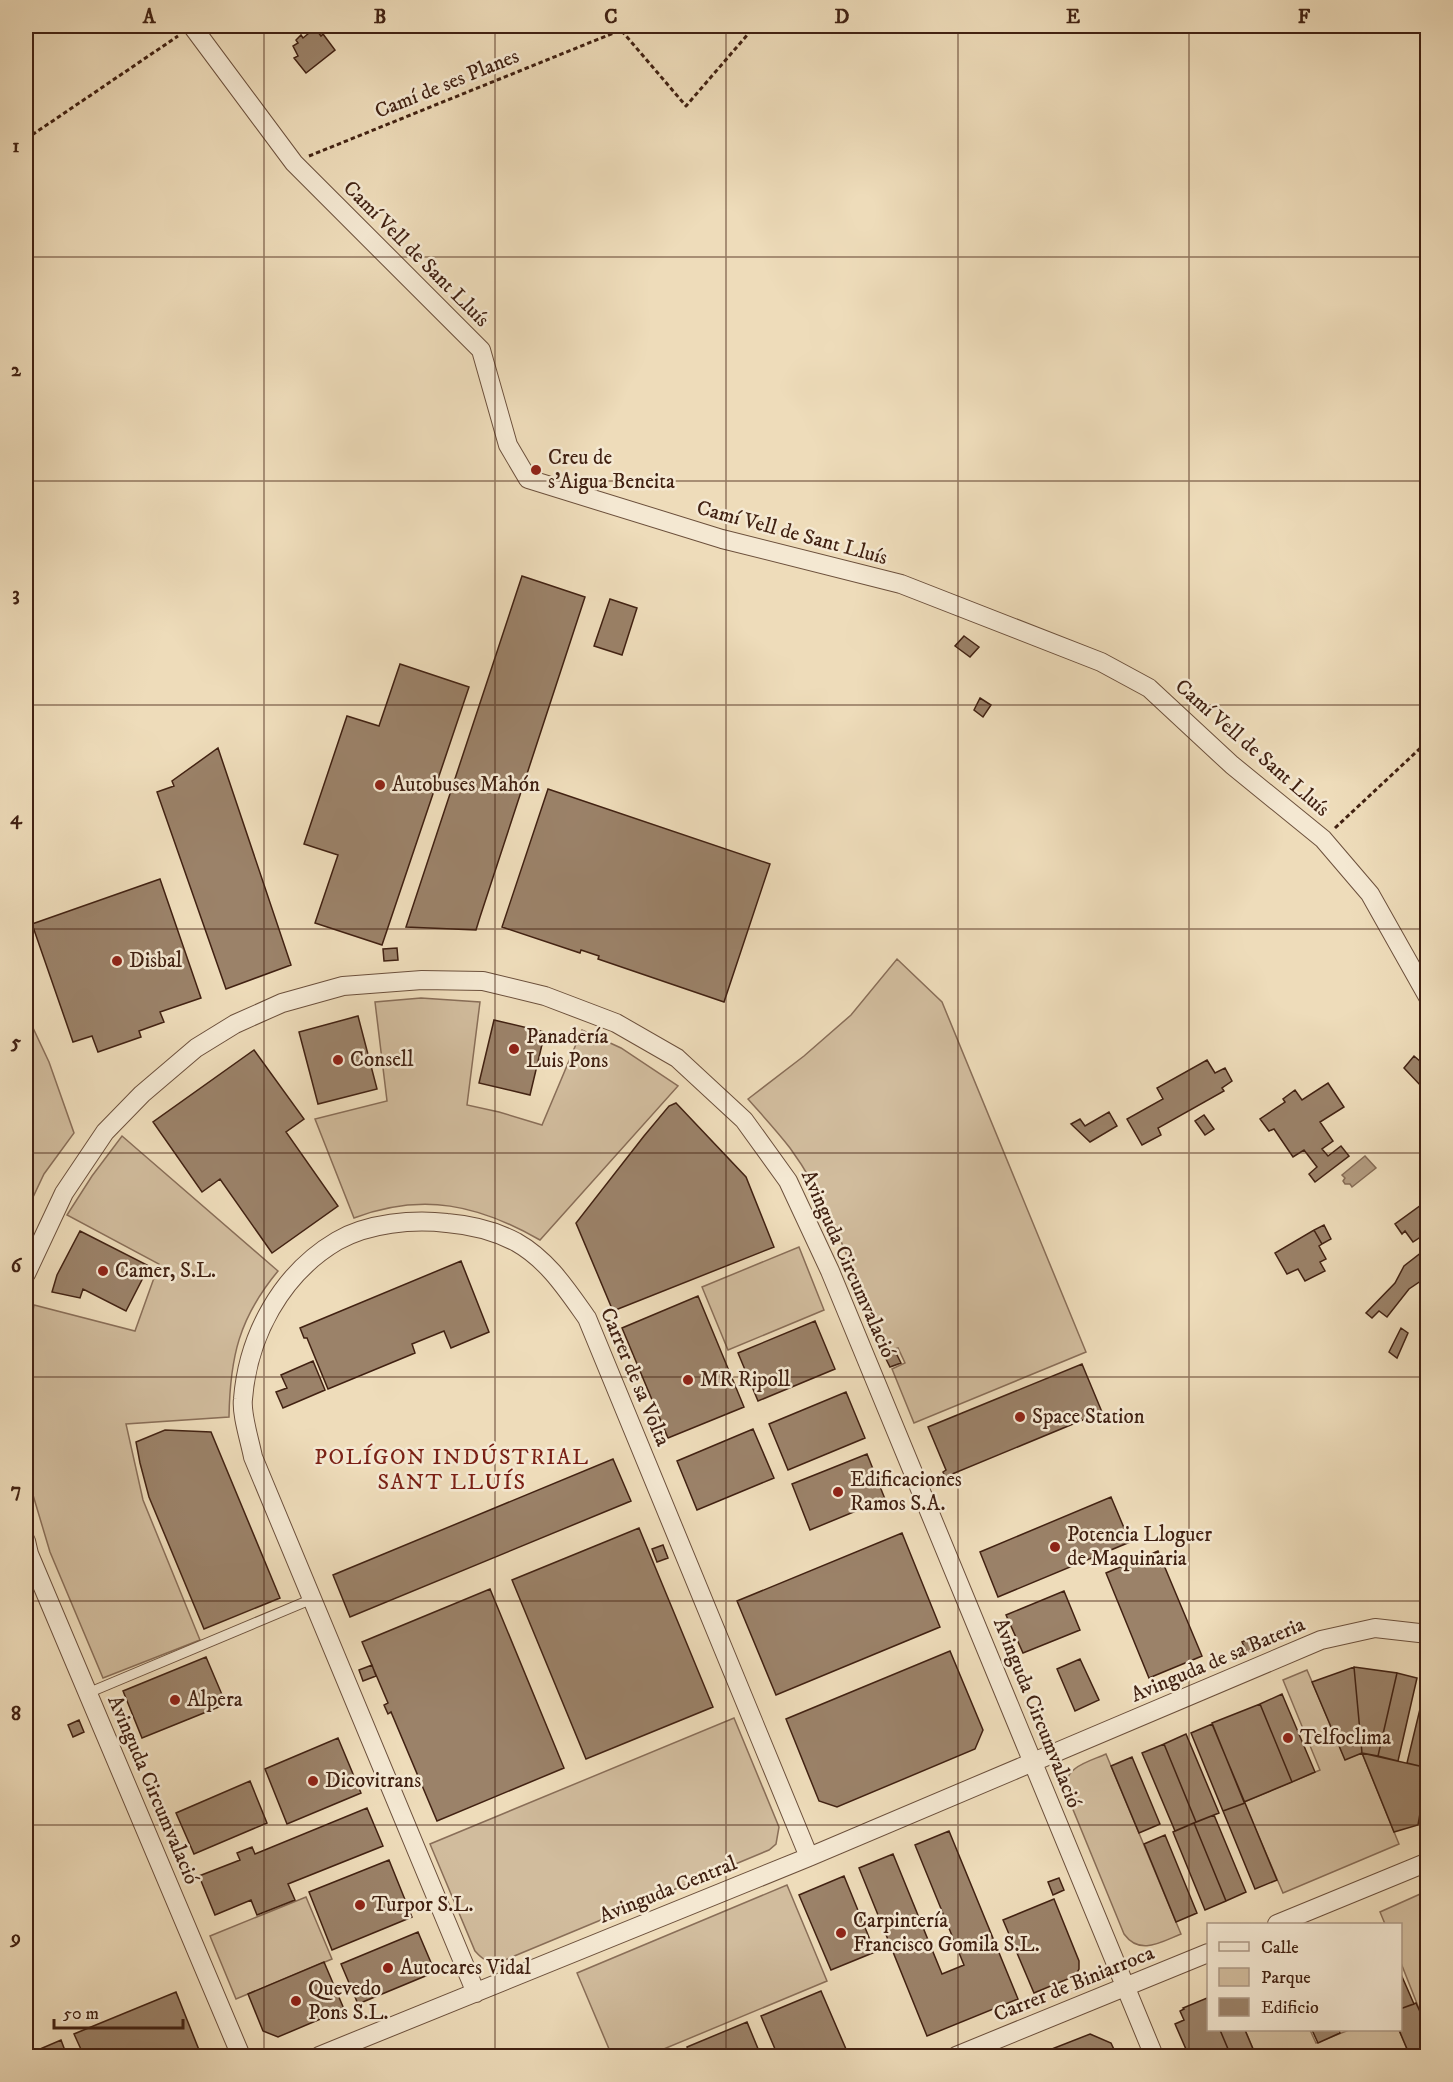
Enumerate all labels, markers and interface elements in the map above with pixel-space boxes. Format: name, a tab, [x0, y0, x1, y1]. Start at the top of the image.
text: A	[142, 5, 157, 30]
text: B	[374, 5, 386, 30]
text: C	[604, 5, 618, 30]
text: D	[835, 5, 850, 30]
text: E	[1066, 5, 1080, 30]
text: F	[1298, 5, 1311, 30]
street label: Camí de ses Planes	[371, 43, 523, 125]
text: 1	[12, 134, 20, 159]
street label: Camí Vell de Sant Lluís	[337, 175, 495, 333]
text: 2	[11, 358, 22, 383]
place label: Creu de s'Aigua Beneita	[548, 445, 675, 495]
marker: Creu de s'Aigua Beneita	[529, 463, 543, 477]
street label: Camí Vell de Sant Lluís	[694, 495, 890, 571]
text: 3	[12, 582, 20, 607]
street label: Camí Vell de Sant Lluís	[1169, 674, 1335, 822]
place label: Autobuses Mahón	[392, 772, 540, 798]
marker: Autobuses Mahón	[373, 778, 387, 792]
text: 4	[10, 806, 23, 831]
place label: Disbal	[129, 948, 183, 974]
marker: Disbal	[110, 954, 124, 968]
place label: Panadería Luis Pons	[526, 1024, 608, 1074]
text: 5	[10, 1030, 21, 1055]
marker: Panadería Luis Pons	[507, 1042, 521, 1056]
place label: Consell	[350, 1047, 414, 1073]
marker: Consell	[331, 1053, 345, 1067]
street label: Avinguda Circumvalació	[795, 1166, 901, 1362]
text: 6	[11, 1254, 23, 1279]
place label: Camer, S.L.	[115, 1258, 216, 1284]
marker: Camer, S.L.	[96, 1264, 110, 1278]
street label: Carrer de sa Volta	[594, 1304, 676, 1450]
place label: MR Ripoll	[700, 1367, 791, 1393]
marker: MR Ripoll	[681, 1373, 695, 1387]
place label: Space Station	[1032, 1404, 1145, 1430]
marker: Space Station	[1013, 1410, 1027, 1424]
district label: POLÍGON INDÚSTRIAL SANT LLUÍS	[314, 1443, 590, 1496]
place label: Edificaciones Ramos S.A.	[850, 1467, 962, 1517]
text: 7	[11, 1478, 21, 1503]
marker: Edificaciones Ramos S.A.	[831, 1485, 845, 1499]
place label: Potencia Lloguer de Maquinaria	[1067, 1522, 1212, 1572]
marker: Potencia Lloguer de Maquinaria	[1048, 1540, 1062, 1554]
street label: Avinguda de sa Bateria	[1127, 1612, 1309, 1708]
street label: Avinguda Circumvalació	[987, 1614, 1087, 1812]
place label: Alpera	[187, 1687, 243, 1713]
street label: Avinguda Circumvalació	[101, 1692, 205, 1888]
marker: Alpera	[168, 1693, 182, 1707]
text: 8	[11, 1702, 21, 1727]
place label: Telfoclima	[1300, 1725, 1391, 1751]
marker: Telfoclima	[1281, 1731, 1295, 1745]
place label: Dicovitrans	[325, 1768, 421, 1794]
marker: Dicovitrans	[306, 1774, 320, 1788]
street label: Avinguda Central	[595, 1850, 741, 1929]
place label: Turpor S.L.	[372, 1892, 473, 1918]
marker: Turpor S.L.	[353, 1898, 367, 1912]
place label: Carpintería Francisco Gomila S.L.	[853, 1908, 1040, 1958]
legend	[1207, 1923, 1402, 2031]
text: 9	[9, 1926, 21, 1951]
marker: Carpintería Francisco Gomila S.L.	[834, 1926, 848, 1940]
text: Calle	[1261, 1937, 1299, 1959]
street label: Carrer de Biniarroca	[990, 1940, 1158, 2028]
place label: Autocares Vidal	[400, 1955, 531, 1981]
marker: Autocares Vidal	[381, 1961, 395, 1975]
text: Parque	[1261, 1967, 1311, 1989]
place label: Quevedo Pons S.L.	[308, 1976, 389, 2026]
scale bar	[54, 1992, 183, 2030]
marker: Quevedo Pons S.L.	[289, 1994, 303, 2008]
text: Edificio	[1261, 1997, 1319, 2019]
text: 50 m	[63, 2003, 99, 2025]

